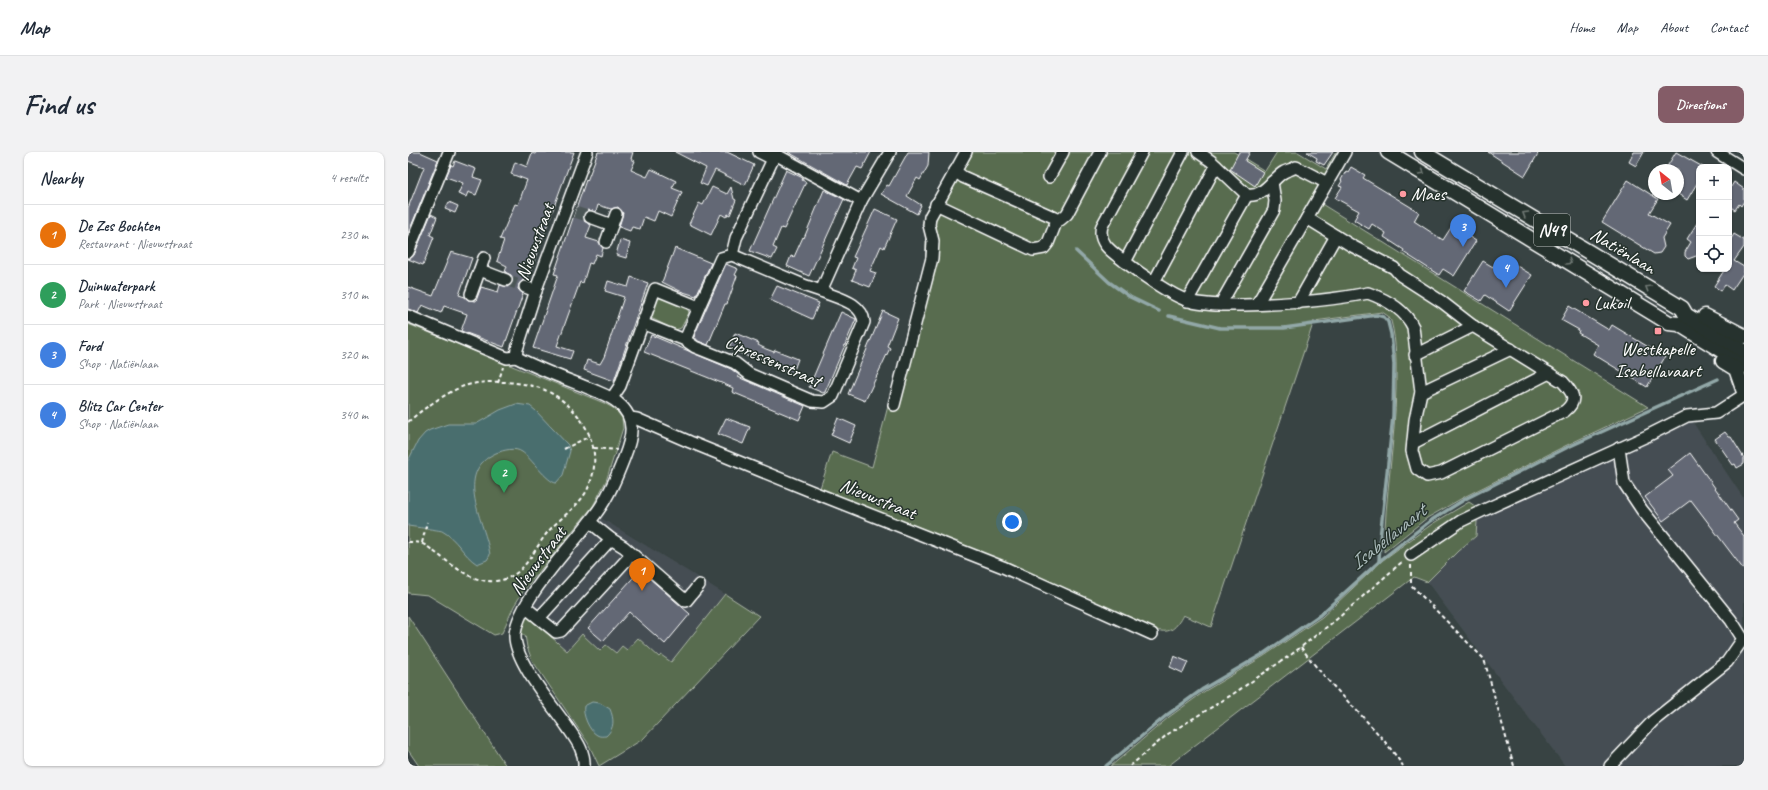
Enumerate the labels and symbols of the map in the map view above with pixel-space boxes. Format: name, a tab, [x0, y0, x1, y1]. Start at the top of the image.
north arrow	[1648, 164, 1684, 200]
one-way arrow	[1418, 168, 1425, 175]
place label: Maes	[1411, 182, 1448, 206]
marker: Maes	[1398, 189, 1408, 199]
street label: Nieuwstraat	[510, 199, 561, 284]
one-way arrow	[1522, 211, 1529, 218]
pin: 3	[1450, 214, 1476, 247]
road number: N49	[1534, 214, 1570, 246]
street label: Natiënlaan	[1586, 222, 1661, 281]
pin: 4	[1493, 255, 1519, 288]
one-way arrow	[1565, 257, 1572, 264]
one-way arrow	[1645, 285, 1652, 292]
place label: Lukoil	[1594, 291, 1633, 315]
marker: Lukoil	[1581, 298, 1591, 308]
marker: Westkapelle Isabellavaart	[1653, 326, 1663, 336]
street label: Cipressenstraat	[721, 329, 827, 394]
place label: Westkapelle Isabellavaart	[1615, 337, 1703, 383]
pin: 2	[491, 460, 517, 493]
street label: Nieuwstraat	[836, 473, 921, 526]
water label: Isabellavaart	[1345, 496, 1435, 575]
your location	[1002, 512, 1022, 532]
street label: Nieuwstraat	[504, 520, 573, 600]
pin: 1	[629, 558, 655, 591]

